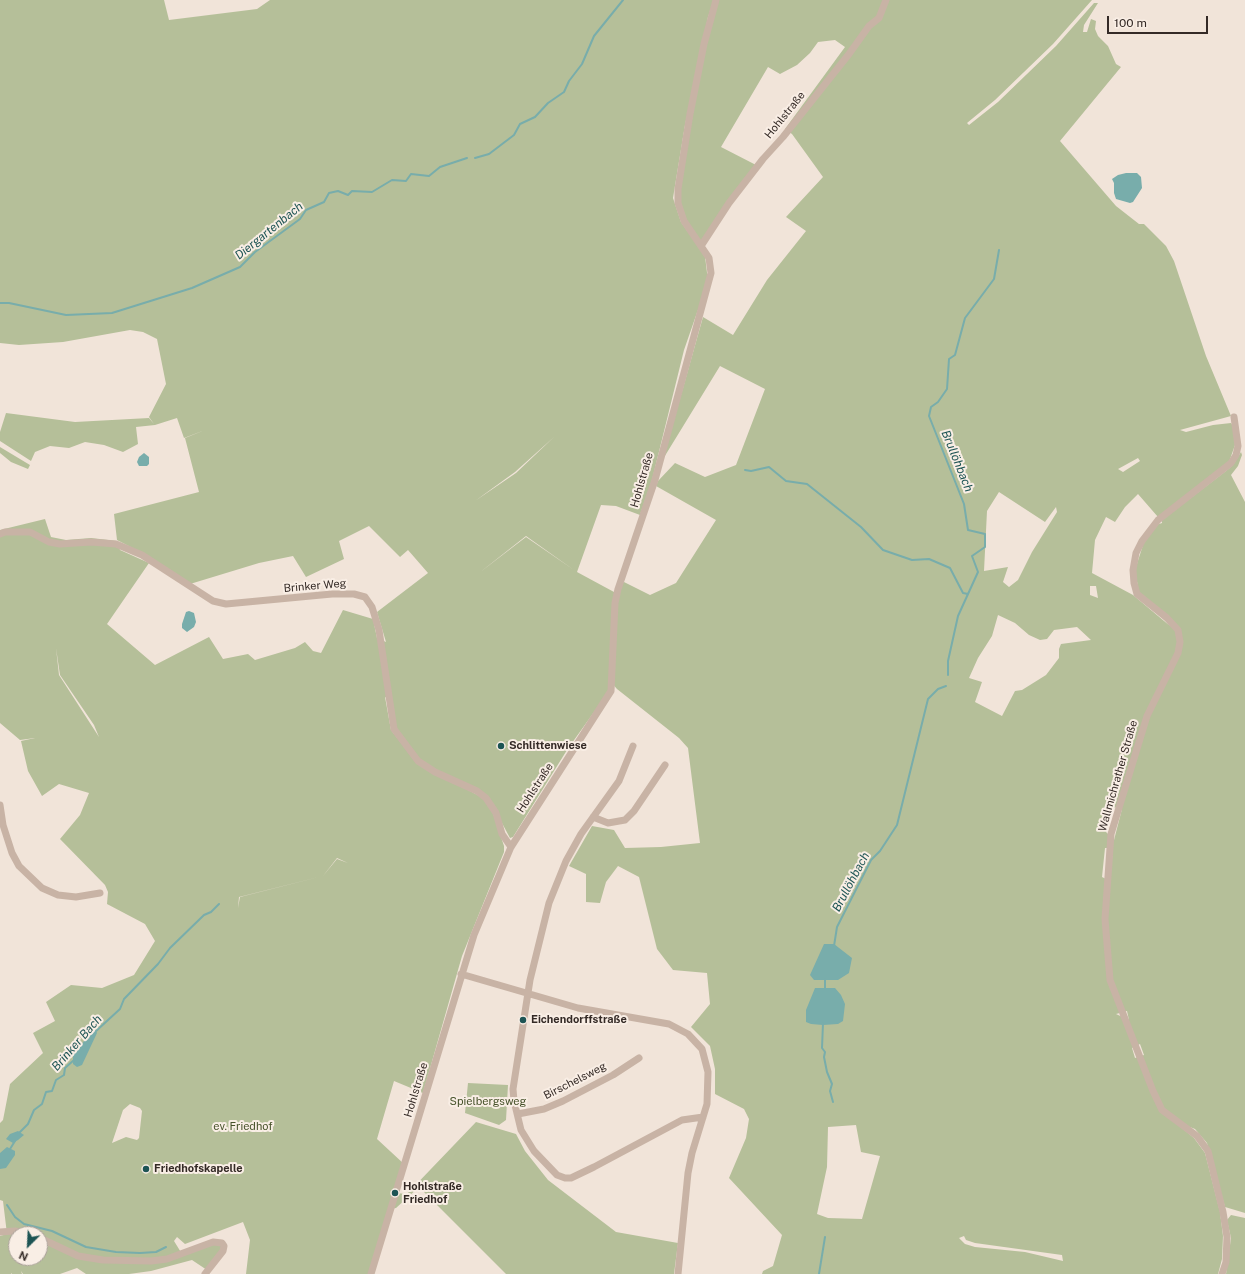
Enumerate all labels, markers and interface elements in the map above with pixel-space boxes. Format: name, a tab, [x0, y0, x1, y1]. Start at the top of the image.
scale bar	[1109, 8, 1210, 34]
text: 100 m	[1114, 16, 1147, 30]
street label: Hohlstraße	[762, 89, 808, 141]
water label: Diergartenbach	[232, 199, 306, 263]
water label: Brullöhbach	[938, 428, 976, 494]
street label: Hohlstraße	[628, 451, 656, 509]
street label: Brinker Weg	[283, 577, 347, 595]
street label: Wallmichrather Straße	[1096, 719, 1140, 833]
place label: Schlittenwiese	[509, 739, 587, 753]
marker: Schlittenwiese	[496, 741, 506, 751]
street label: Hohlstraße	[514, 761, 556, 815]
water label: Brullöhbach	[829, 850, 873, 914]
water label: Brinker Bach	[49, 1012, 105, 1074]
place label: Eichendorffstraße	[531, 1013, 627, 1027]
marker: Eichendorffstraße	[518, 1015, 528, 1025]
street label: Birschelsweg	[541, 1060, 609, 1102]
street label: Hohlstraße	[401, 1061, 431, 1119]
park label: Spielbergsweg	[450, 1095, 526, 1109]
park label: ev. Friedhof	[213, 1120, 273, 1134]
place label: Friedhofskapelle	[154, 1162, 243, 1176]
marker: Friedhofskapelle	[141, 1164, 151, 1174]
place label: Hohlstraße Friedhof	[403, 1180, 462, 1206]
marker: Hohlstraße Friedhof	[390, 1188, 400, 1198]
north arrow	[8, 1226, 48, 1266]
text: N	[17, 1249, 30, 1263]

